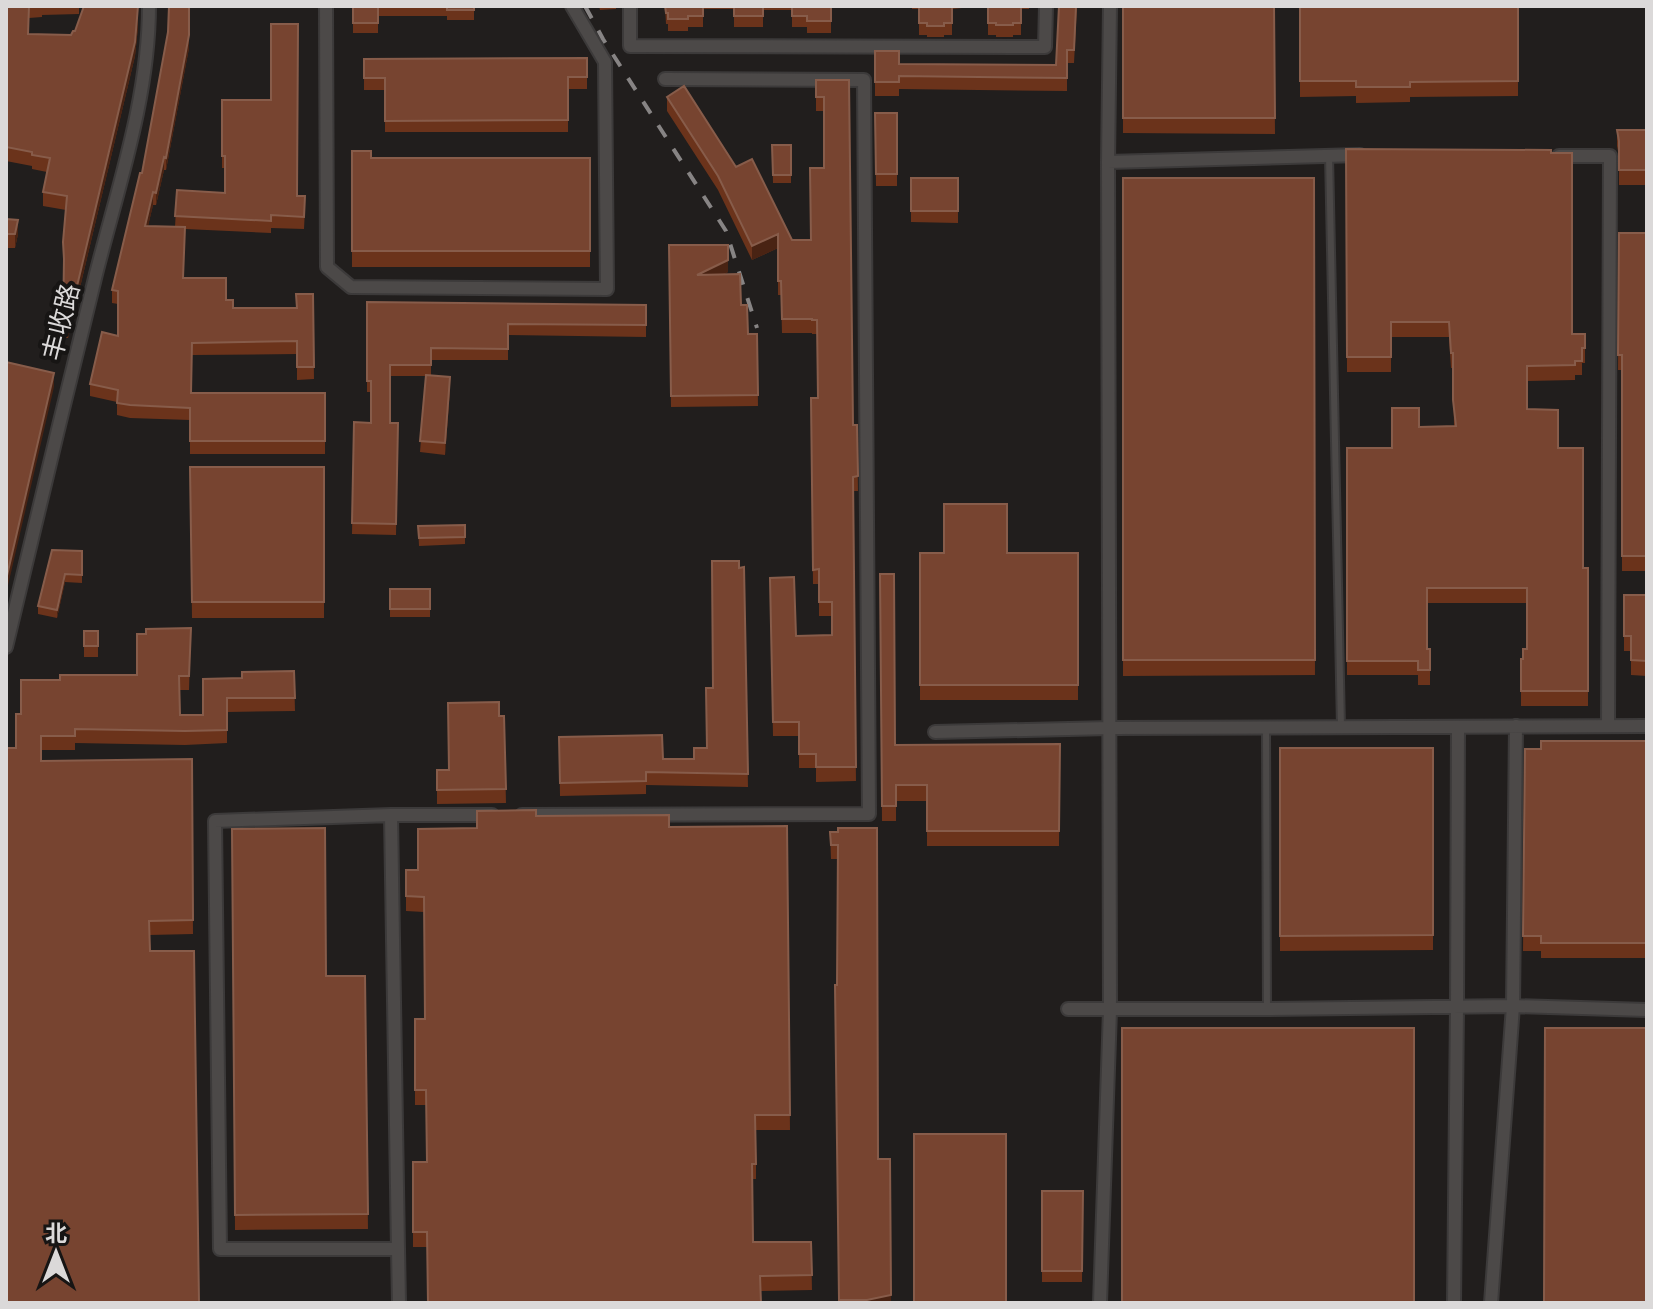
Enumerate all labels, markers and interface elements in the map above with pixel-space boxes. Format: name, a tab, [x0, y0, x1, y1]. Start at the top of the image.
street label: 丰收路	[37, 281, 86, 364]
north arrow	[16, 1213, 96, 1293]
text: 北	[45, 1221, 67, 1247]

